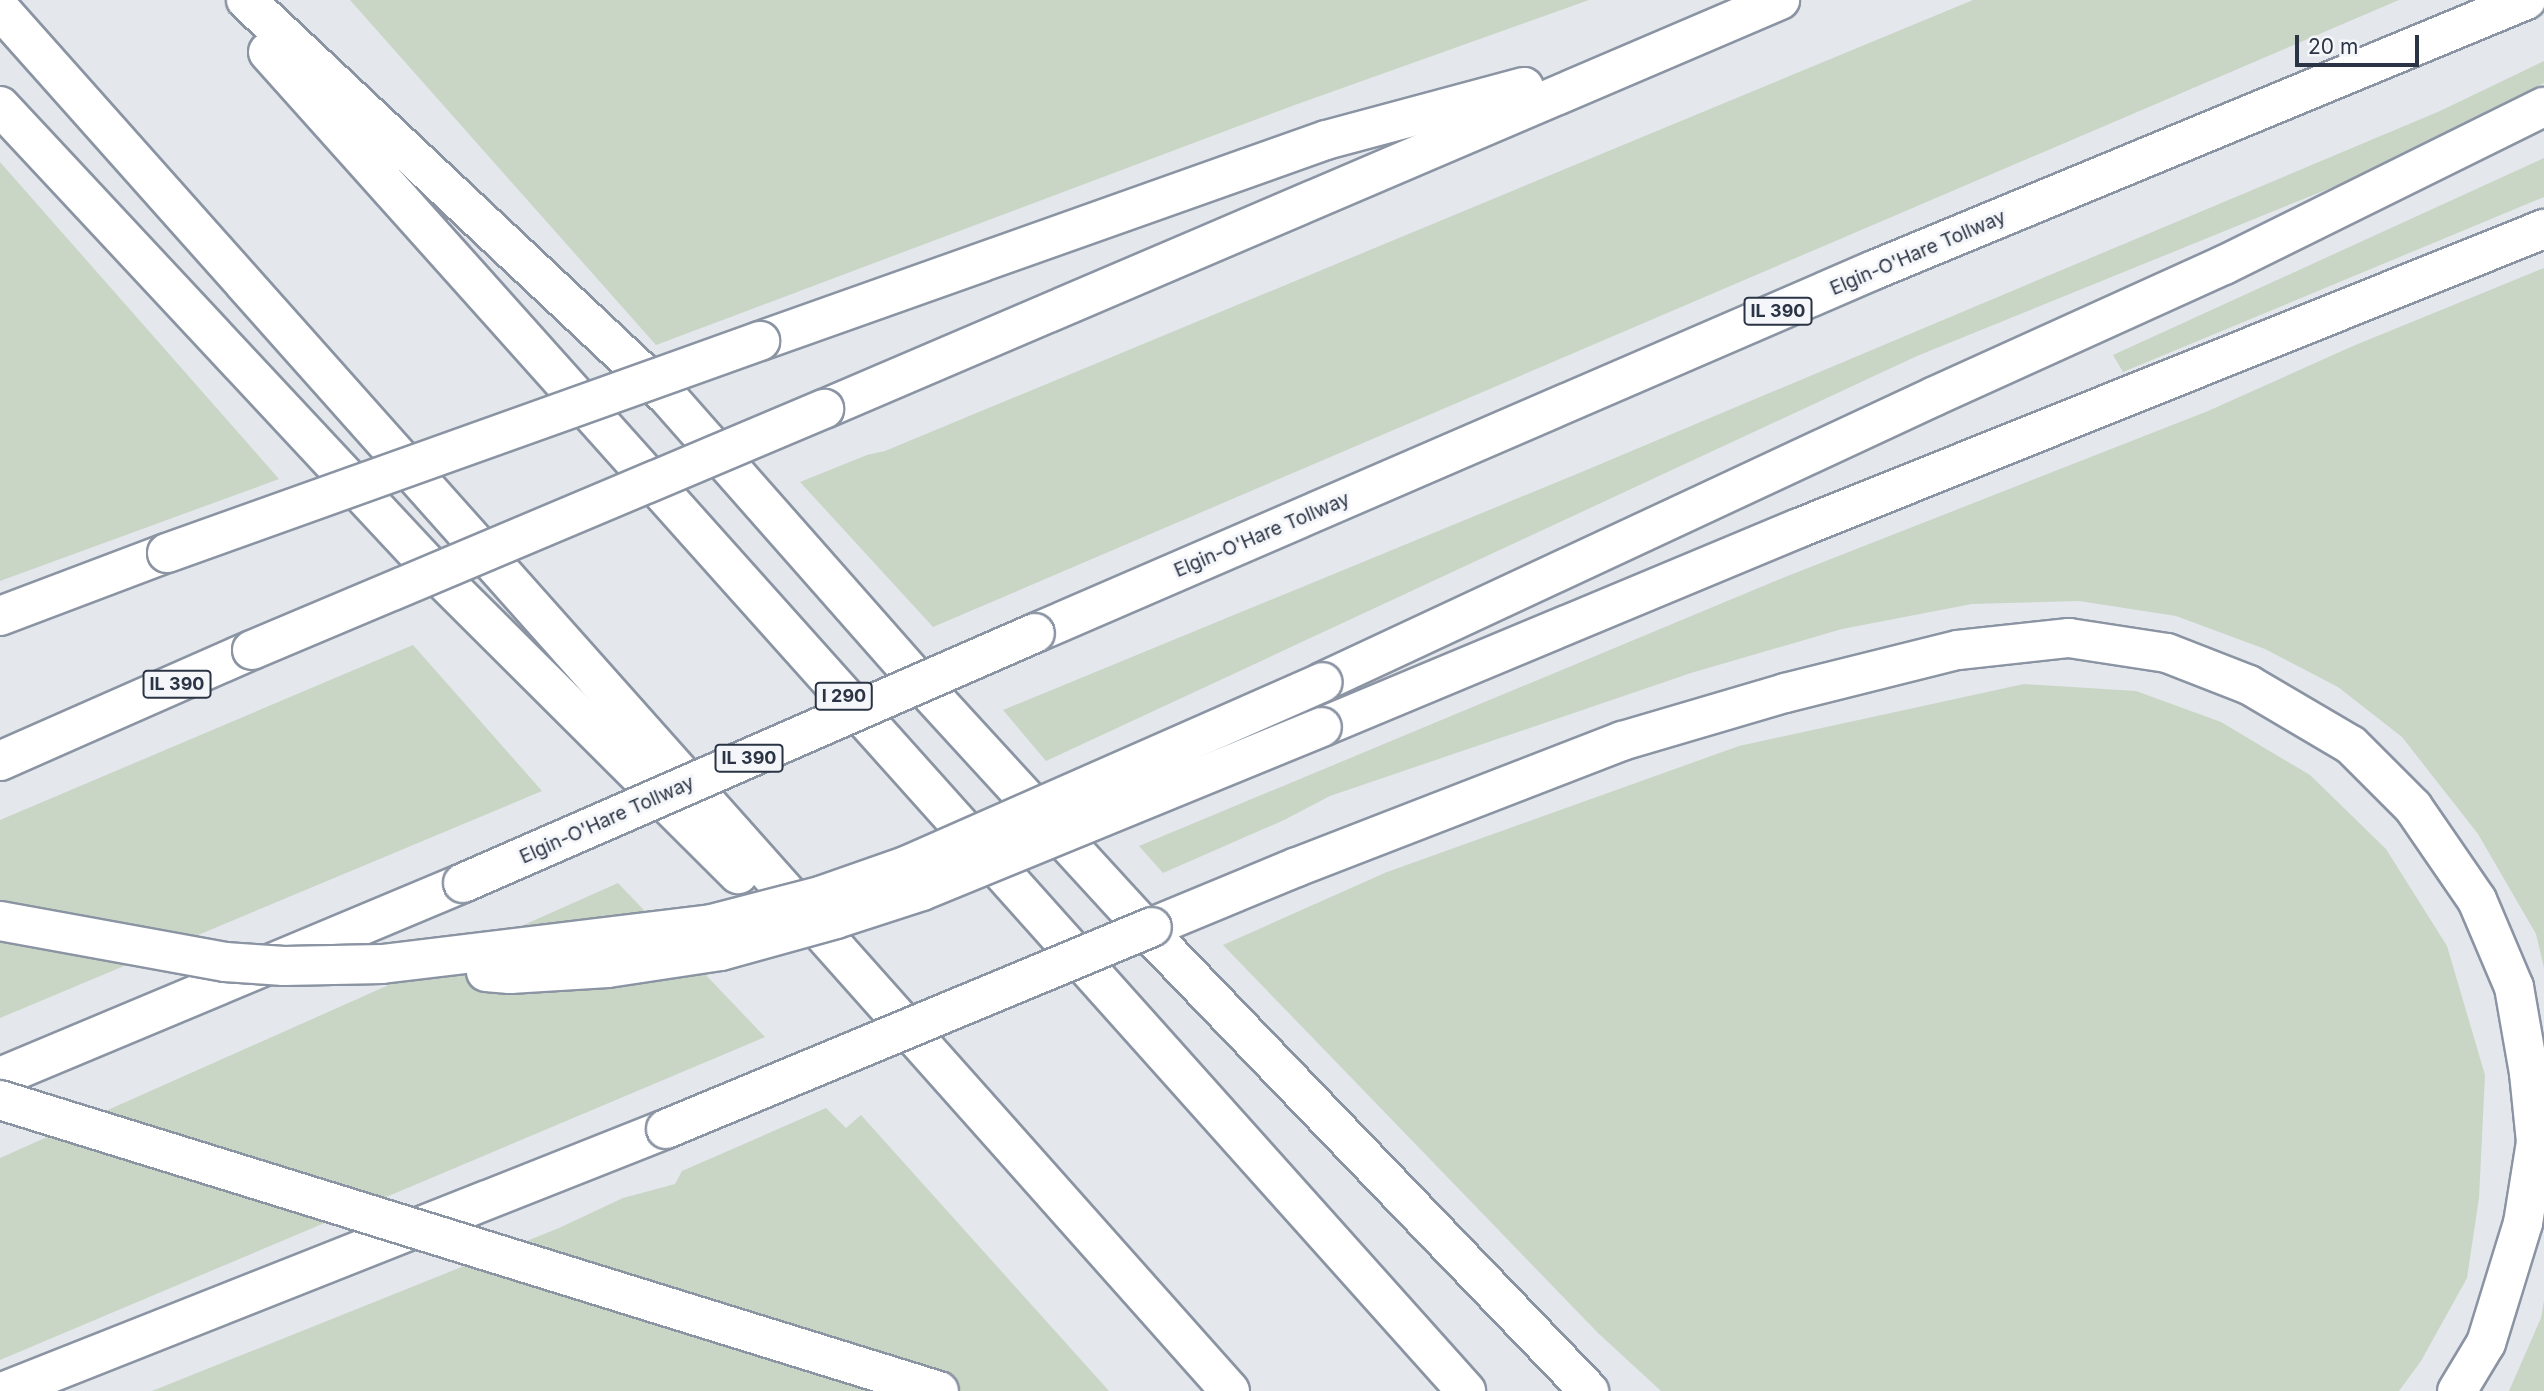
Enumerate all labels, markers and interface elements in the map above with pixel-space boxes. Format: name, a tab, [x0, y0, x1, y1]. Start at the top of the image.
scale bar	[2299, 21, 2423, 65]
text: 20 m	[2308, 34, 2358, 59]
street label: Elgin-O'Hare Tollway	[1827, 206, 2009, 300]
road number: IL 390	[1743, 296, 1813, 326]
street label: Elgin-O'Hare Tollway	[1171, 488, 1353, 582]
road number: IL 390	[142, 670, 212, 698]
road number: I 290	[814, 682, 874, 710]
road number: IL 390	[714, 744, 784, 772]
street label: Elgin-O'Hare Tollway	[516, 771, 698, 869]

